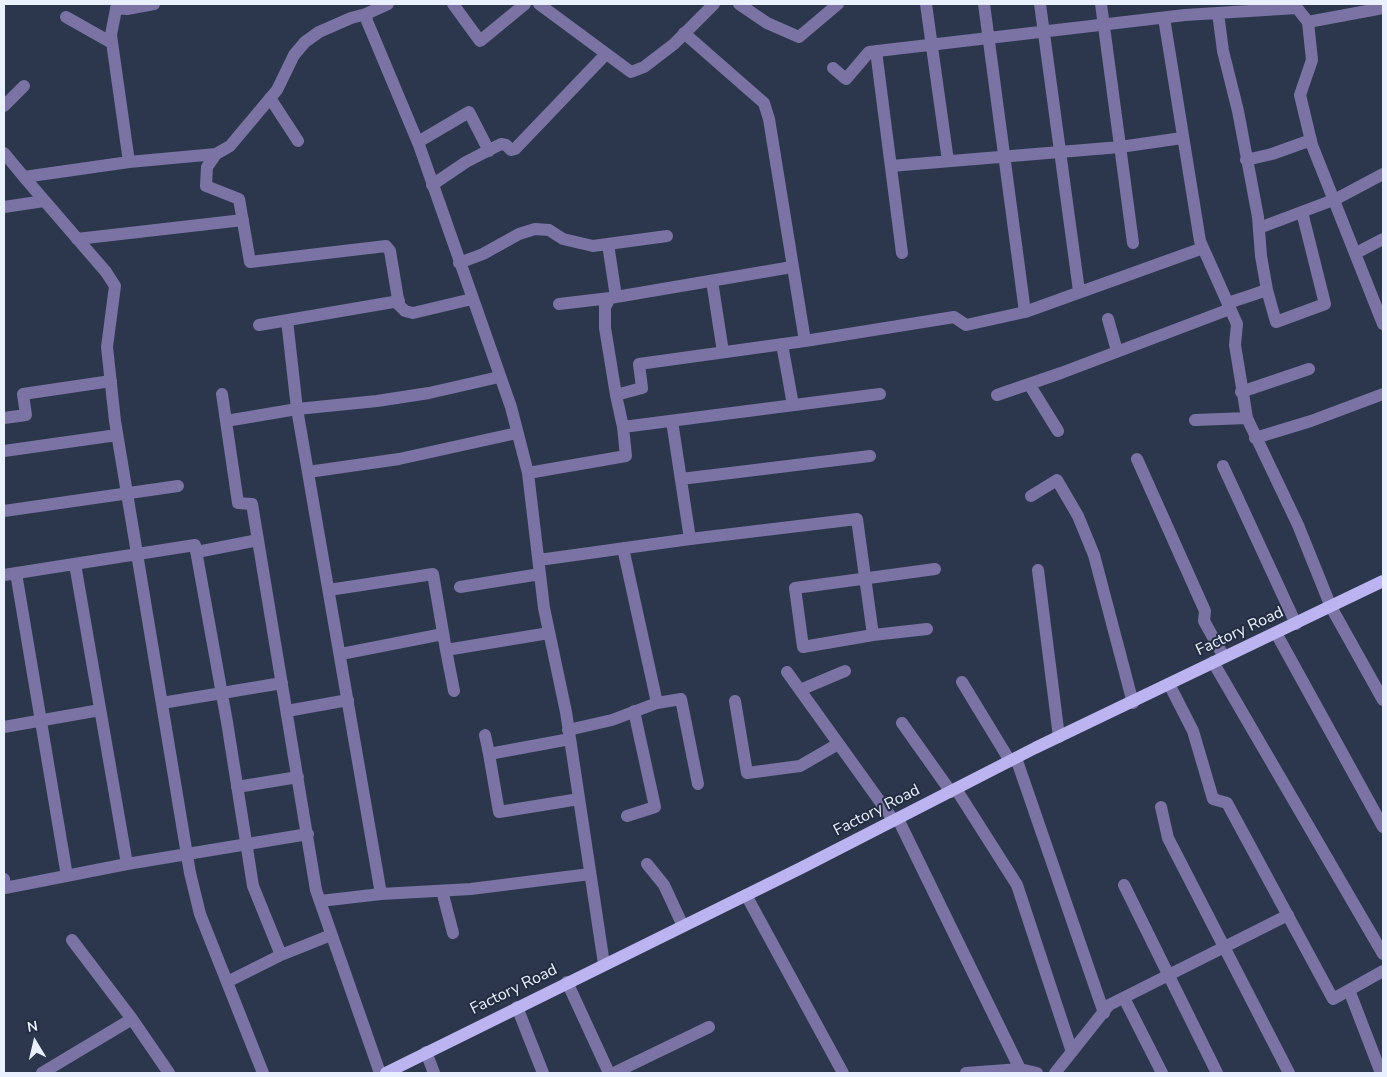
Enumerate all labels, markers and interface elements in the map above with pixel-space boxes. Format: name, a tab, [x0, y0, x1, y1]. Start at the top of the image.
street label: Factory Road	[1193, 603, 1287, 661]
street label: Factory Road	[831, 781, 923, 841]
street label: Factory Road	[467, 961, 561, 1019]
text: N	[26, 1016, 39, 1037]
north arrow	[10, 1017, 60, 1067]

